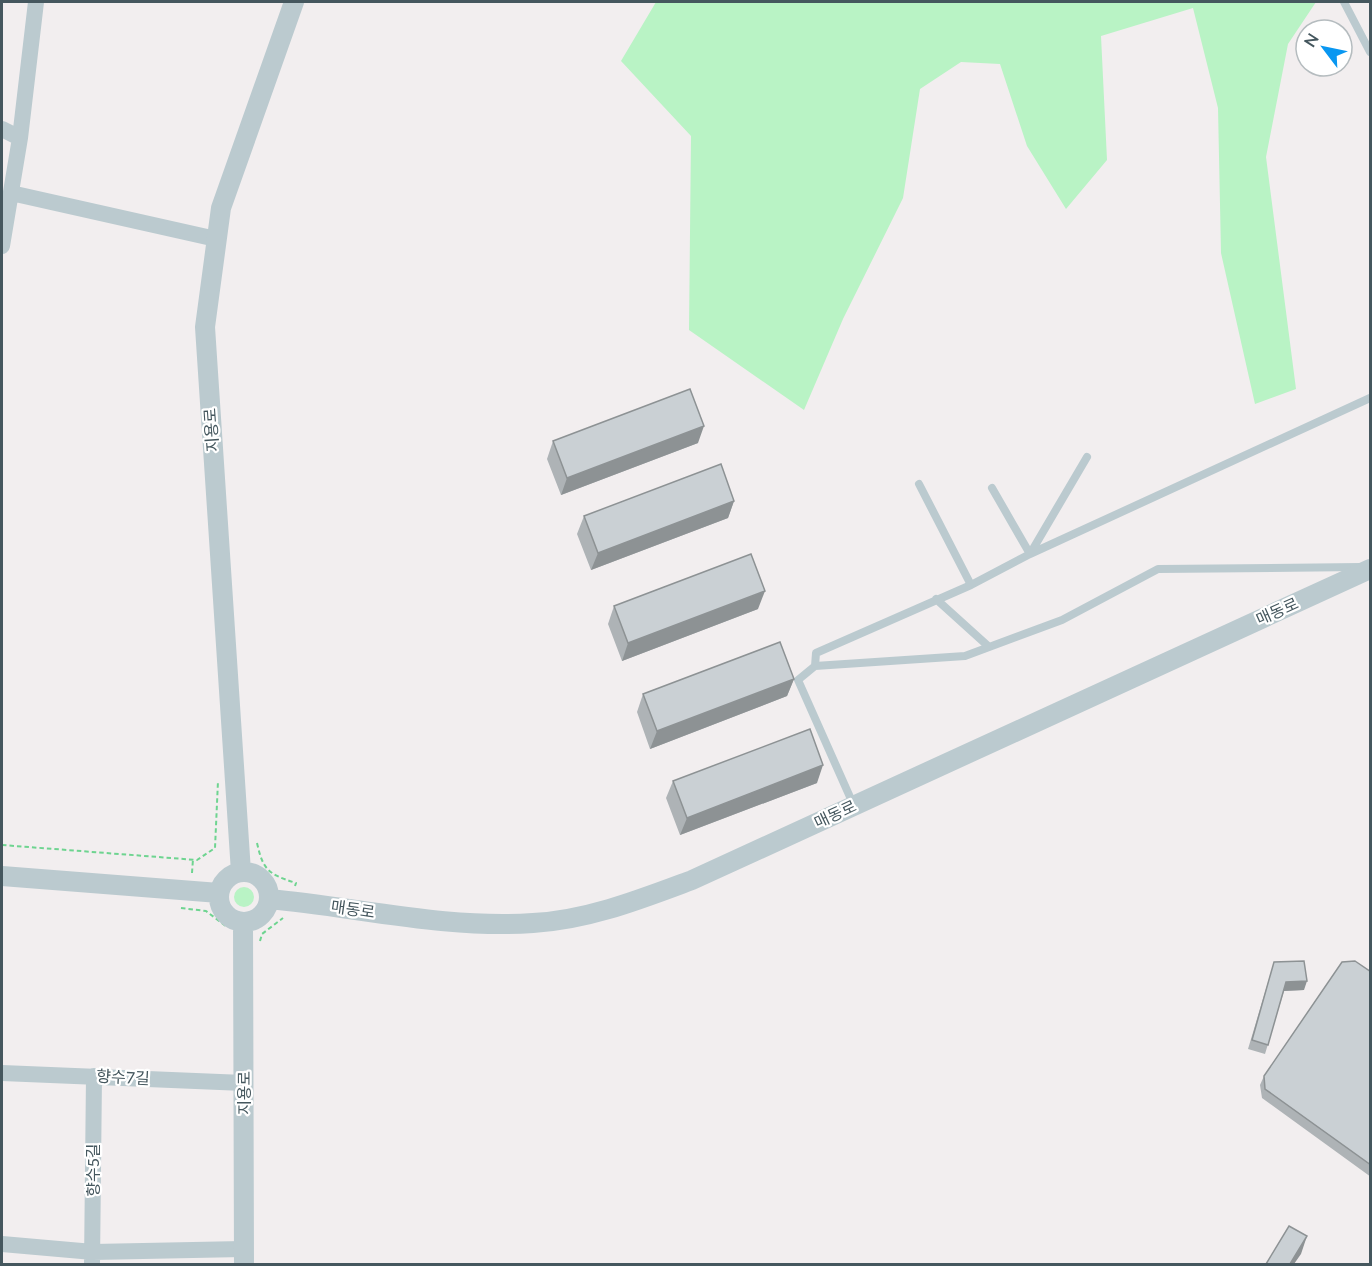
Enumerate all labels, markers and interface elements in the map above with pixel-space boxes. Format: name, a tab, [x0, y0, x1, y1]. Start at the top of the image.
north arrow	[1294, 18, 1354, 78]
text: N	[1300, 30, 1322, 50]
street label: 지용로	[199, 407, 222, 453]
street label: 매동로	[1253, 593, 1301, 628]
street label: 매동로	[811, 795, 859, 831]
street label: 매동로	[330, 896, 377, 921]
street label: 향수7길	[96, 1066, 150, 1087]
street label: 지용로	[234, 1071, 253, 1115]
street label: 향수5길	[83, 1143, 102, 1197]

